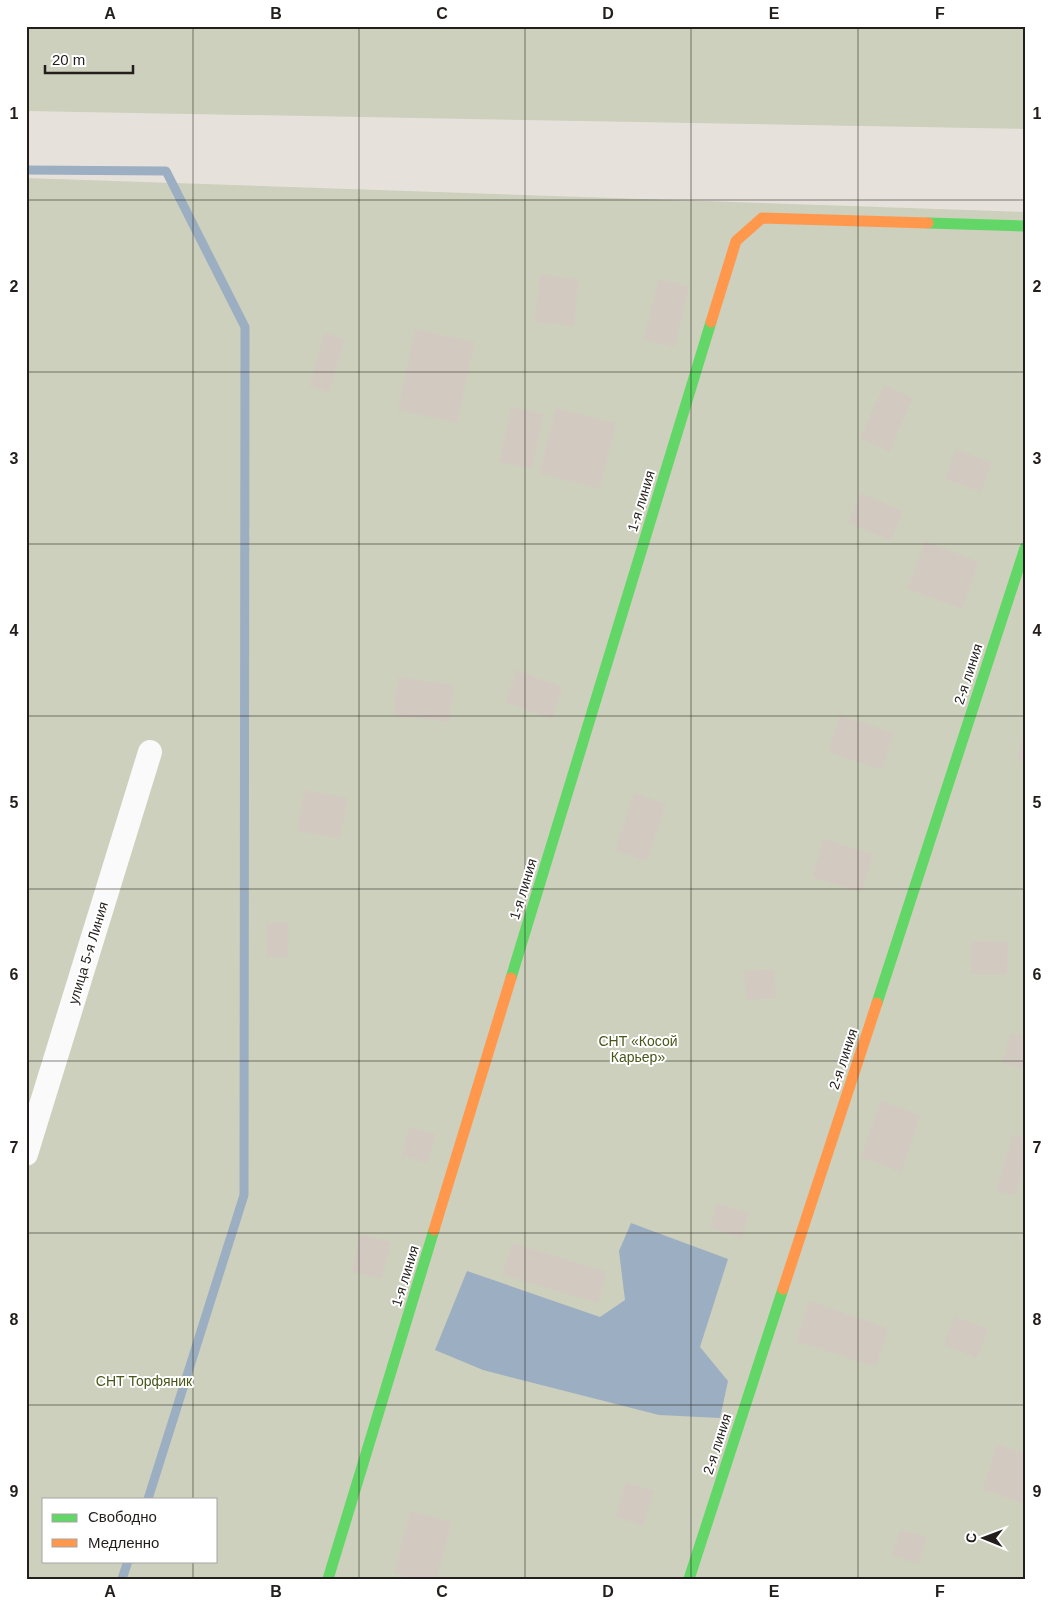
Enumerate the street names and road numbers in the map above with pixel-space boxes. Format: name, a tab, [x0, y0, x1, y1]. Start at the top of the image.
street label: 1-я линия	[624, 469, 658, 533]
street label: 2-я линия	[951, 642, 985, 706]
street label: 1-я линия	[506, 857, 540, 921]
street label: улица 5-я Линия	[65, 900, 111, 1006]
street label: 2-я линия	[826, 1027, 860, 1091]
street label: 1-я линия	[388, 1244, 422, 1308]
street label: 2-я линия	[700, 1412, 734, 1476]

